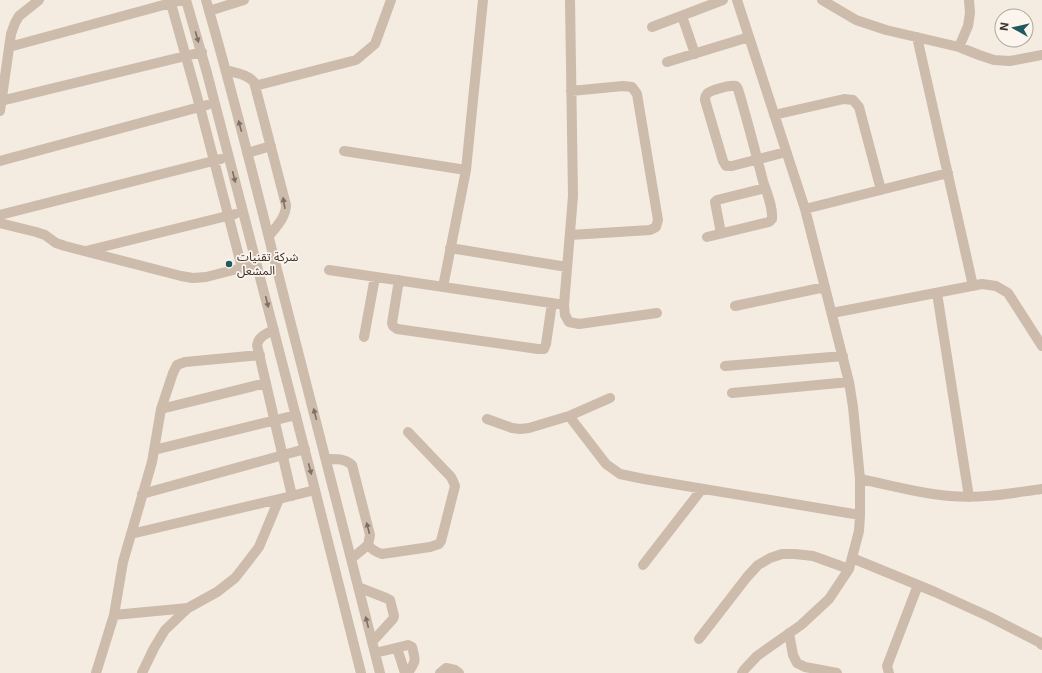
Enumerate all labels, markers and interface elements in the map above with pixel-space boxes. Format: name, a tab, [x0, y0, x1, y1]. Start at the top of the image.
north arrow	[994, 8, 1034, 48]
text: N	[997, 21, 1012, 32]
one-way arrow	[194, 32, 200, 44]
one-way arrow	[237, 119, 243, 132]
one-way arrow	[231, 171, 237, 183]
one-way arrow	[281, 197, 287, 209]
place label: شركة تقنيات المشعل	[237, 249, 298, 278]
marker: شركة تقنيات المشعل	[224, 259, 234, 269]
one-way arrow	[264, 296, 270, 309]
one-way arrow	[311, 408, 317, 420]
one-way arrow	[307, 463, 313, 475]
one-way arrow	[365, 522, 371, 535]
one-way arrow	[363, 615, 369, 628]

